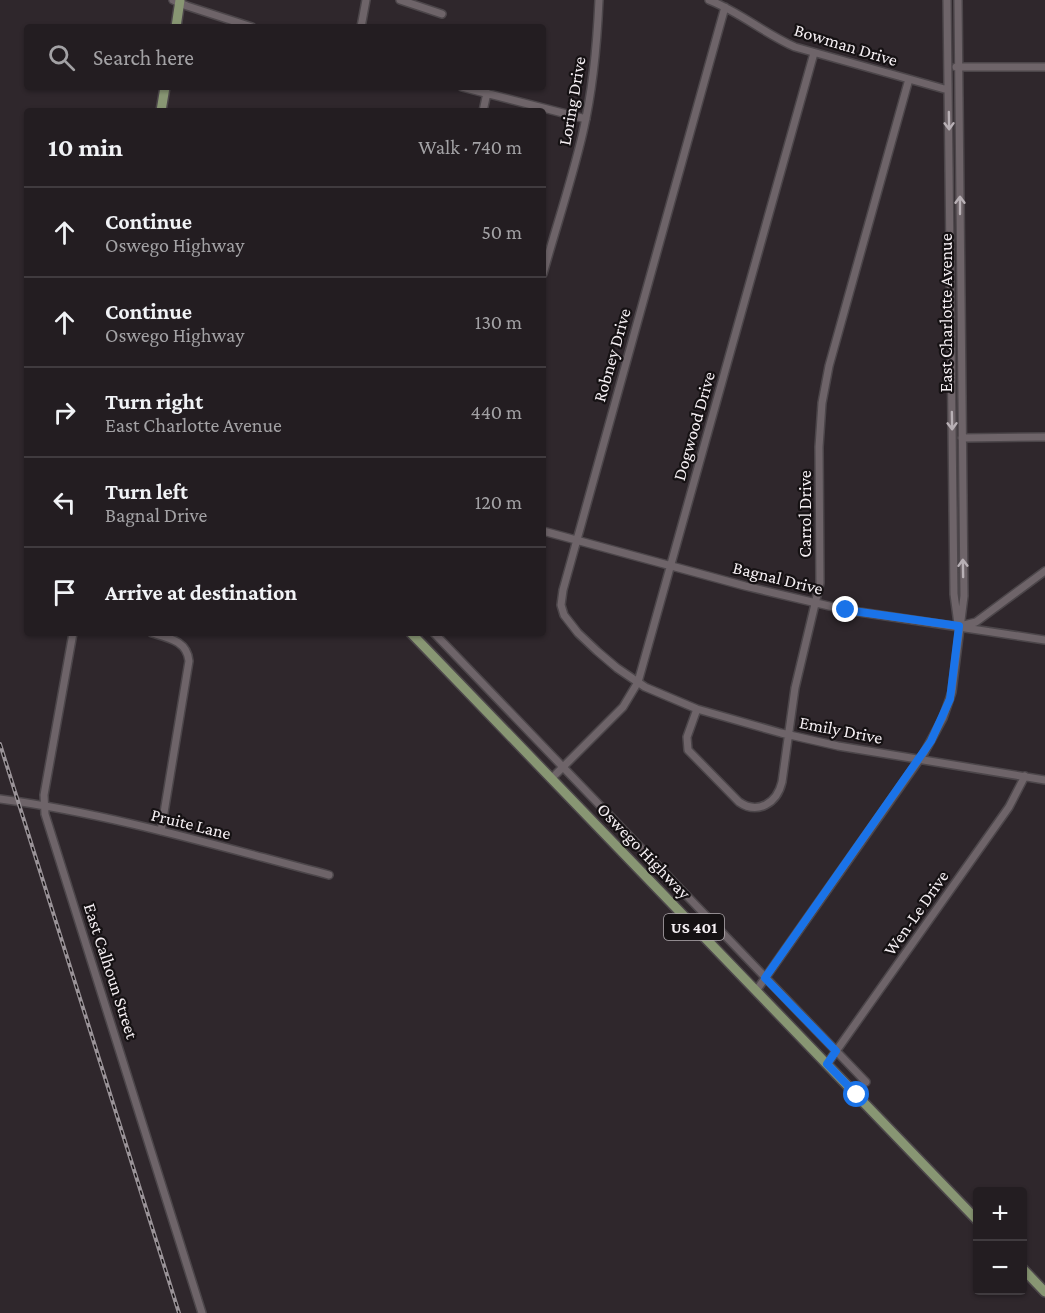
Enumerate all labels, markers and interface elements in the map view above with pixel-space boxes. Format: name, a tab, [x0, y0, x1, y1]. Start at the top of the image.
street label: Bowman Drive	[792, 20, 900, 70]
search box	[24, 24, 546, 90]
icon: search	[45, 41, 78, 74]
text: Search here	[93, 45, 194, 70]
street label: Loring Drive	[554, 55, 590, 147]
one-way arrow	[943, 111, 954, 131]
text: 10 min	[48, 133, 123, 162]
text: Walk · 740 m	[418, 136, 522, 158]
one-way arrow	[954, 196, 966, 216]
text: Continue	[105, 209, 192, 234]
icon: ahead	[48, 216, 81, 249]
text: 50 m	[481, 221, 522, 243]
street label: East Charlotte Avenue	[936, 233, 956, 393]
text: Oswego Highway	[105, 234, 244, 256]
text: Continue	[105, 299, 192, 324]
icon: ahead	[48, 306, 81, 339]
street label: Robney Drive	[589, 306, 635, 404]
text: 130 m	[475, 311, 522, 333]
text: Oswego Highway	[105, 324, 244, 346]
street label: Dogwood Drive	[669, 369, 719, 483]
text: Turn right	[105, 389, 203, 414]
icon: right	[48, 396, 81, 429]
text: 440 m	[470, 401, 522, 423]
one-way arrow	[946, 411, 958, 431]
text: East Charlotte Avenue	[105, 414, 282, 436]
street label: Carrol Drive	[795, 470, 815, 558]
text: Turn left	[105, 479, 188, 504]
icon: left	[48, 486, 81, 519]
text: 120 m	[475, 491, 522, 513]
text: Bagnal Drive	[105, 504, 207, 526]
street label: Bagnal Drive	[731, 557, 825, 599]
one-way arrow	[958, 559, 969, 579]
icon: arrive	[48, 576, 81, 609]
text: Arrive at destination	[105, 580, 297, 605]
route end	[832, 596, 858, 622]
street label: Emily Drive	[798, 712, 884, 748]
street label: Oswego Highway	[593, 799, 695, 904]
street label: Pruite Lane	[149, 804, 233, 844]
street label: Wen-Le Drive	[879, 867, 953, 959]
street label: East Calhoun Street	[80, 901, 143, 1042]
road number: US 401	[664, 914, 724, 940]
route start	[843, 1081, 869, 1107]
map controls	[973, 1187, 1027, 1295]
button: +	[973, 1187, 1027, 1241]
button: −	[973, 1241, 1027, 1295]

